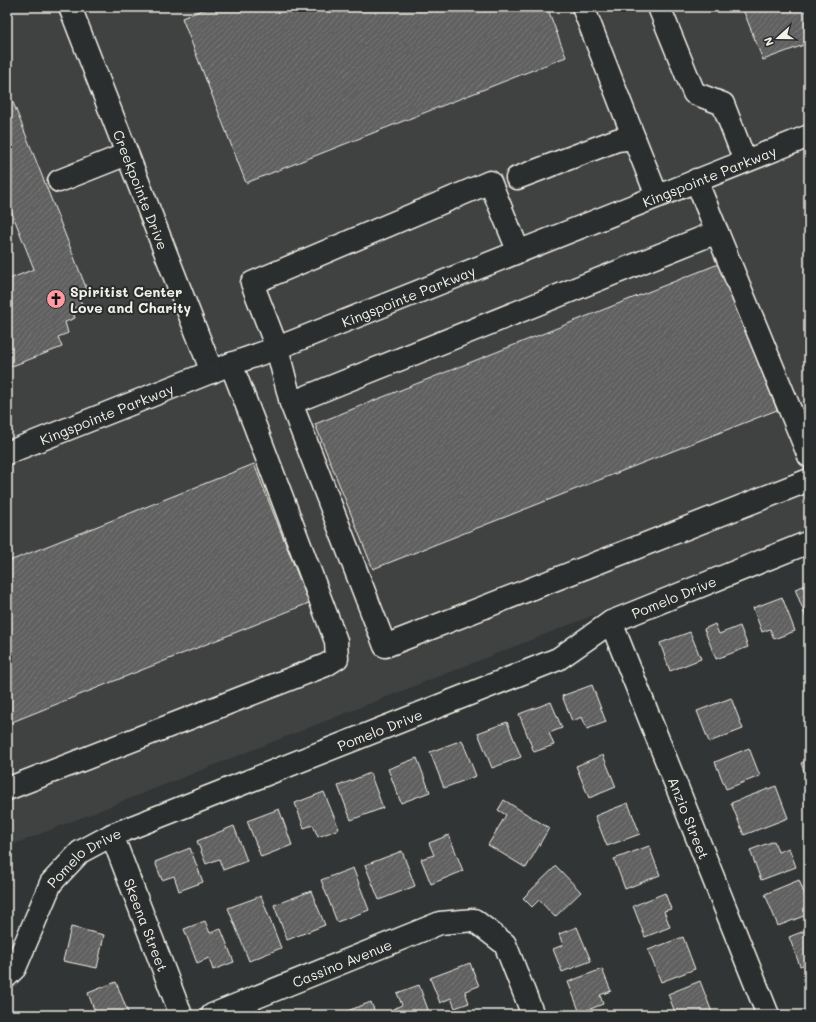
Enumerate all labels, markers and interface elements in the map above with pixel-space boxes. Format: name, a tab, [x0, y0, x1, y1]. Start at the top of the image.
north arrow	[758, 18, 798, 58]
text: N	[760, 35, 777, 48]
street label: Creekpointe Drive	[109, 127, 173, 252]
street label: Kingspointe Parkway	[639, 141, 779, 211]
street label: Kingspointe Parkway	[339, 260, 478, 331]
place label: Spiritist Center Love and Charity	[70, 282, 191, 317]
church icon: Spiritist Center Love and Charity	[45, 288, 67, 310]
street label: Kingspointe Parkway	[37, 378, 176, 449]
street label: Pomelo Drive	[628, 571, 719, 622]
street label: Pomelo Drive	[334, 704, 425, 755]
street label: Anzio Street	[664, 774, 714, 862]
street label: Pomelo Drive	[42, 823, 124, 891]
street label: Skeena Street	[120, 875, 173, 974]
street label: Cassino Avenue	[289, 934, 394, 991]

